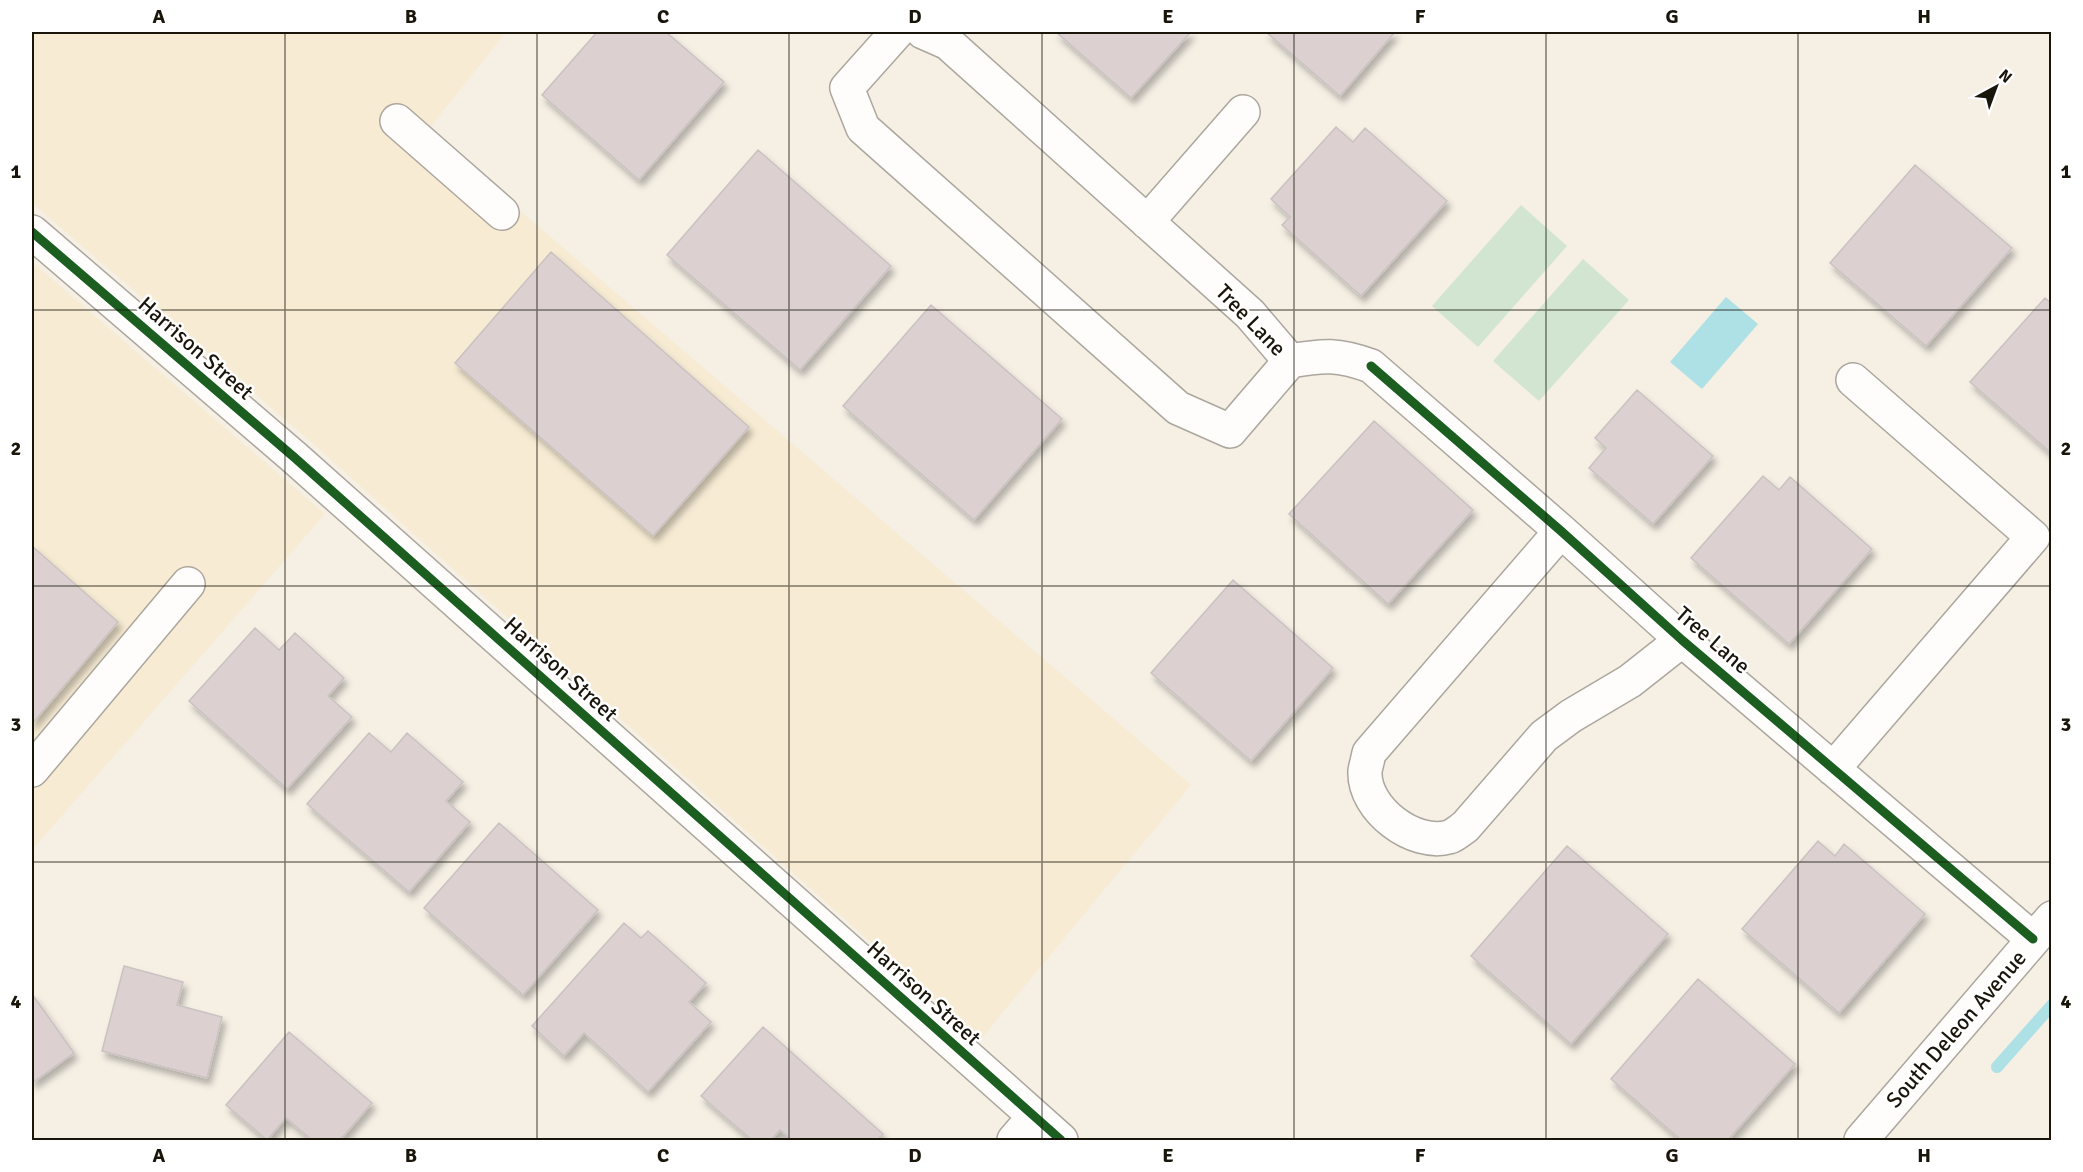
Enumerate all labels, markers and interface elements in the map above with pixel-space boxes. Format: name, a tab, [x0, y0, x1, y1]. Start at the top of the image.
text: A	[153, 4, 166, 29]
text: B	[405, 4, 417, 29]
text: C	[657, 4, 669, 29]
text: D	[908, 4, 922, 29]
text: E	[1162, 4, 1174, 29]
text: F	[1415, 4, 1426, 29]
text: G	[1665, 4, 1679, 29]
text: H	[1917, 4, 1931, 29]
north arrow	[1966, 57, 2026, 117]
text: N	[1994, 65, 2016, 88]
text: 1	[11, 159, 22, 184]
text: 1	[2061, 159, 2072, 184]
street label: Tree Lane	[1210, 278, 1292, 362]
street label: Harrison Street	[133, 291, 259, 406]
text: 2	[11, 436, 21, 461]
text: 2	[2061, 436, 2071, 461]
street label: Tree Lane	[1670, 600, 1756, 680]
street label: Harrison Street	[499, 611, 624, 727]
text: 3	[11, 712, 21, 737]
text: 3	[2061, 712, 2071, 737]
street label: Harrison Street	[862, 935, 987, 1051]
street label: South Deleon Avenue	[1880, 945, 2032, 1113]
text: 4	[11, 989, 22, 1014]
text: 4	[2061, 989, 2072, 1014]
text: A	[153, 1143, 166, 1168]
text: B	[405, 1143, 417, 1168]
text: C	[657, 1143, 669, 1168]
text: D	[908, 1143, 922, 1168]
text: E	[1162, 1143, 1174, 1168]
text: F	[1415, 1143, 1426, 1168]
text: G	[1665, 1143, 1679, 1168]
text: H	[1917, 1143, 1931, 1168]

